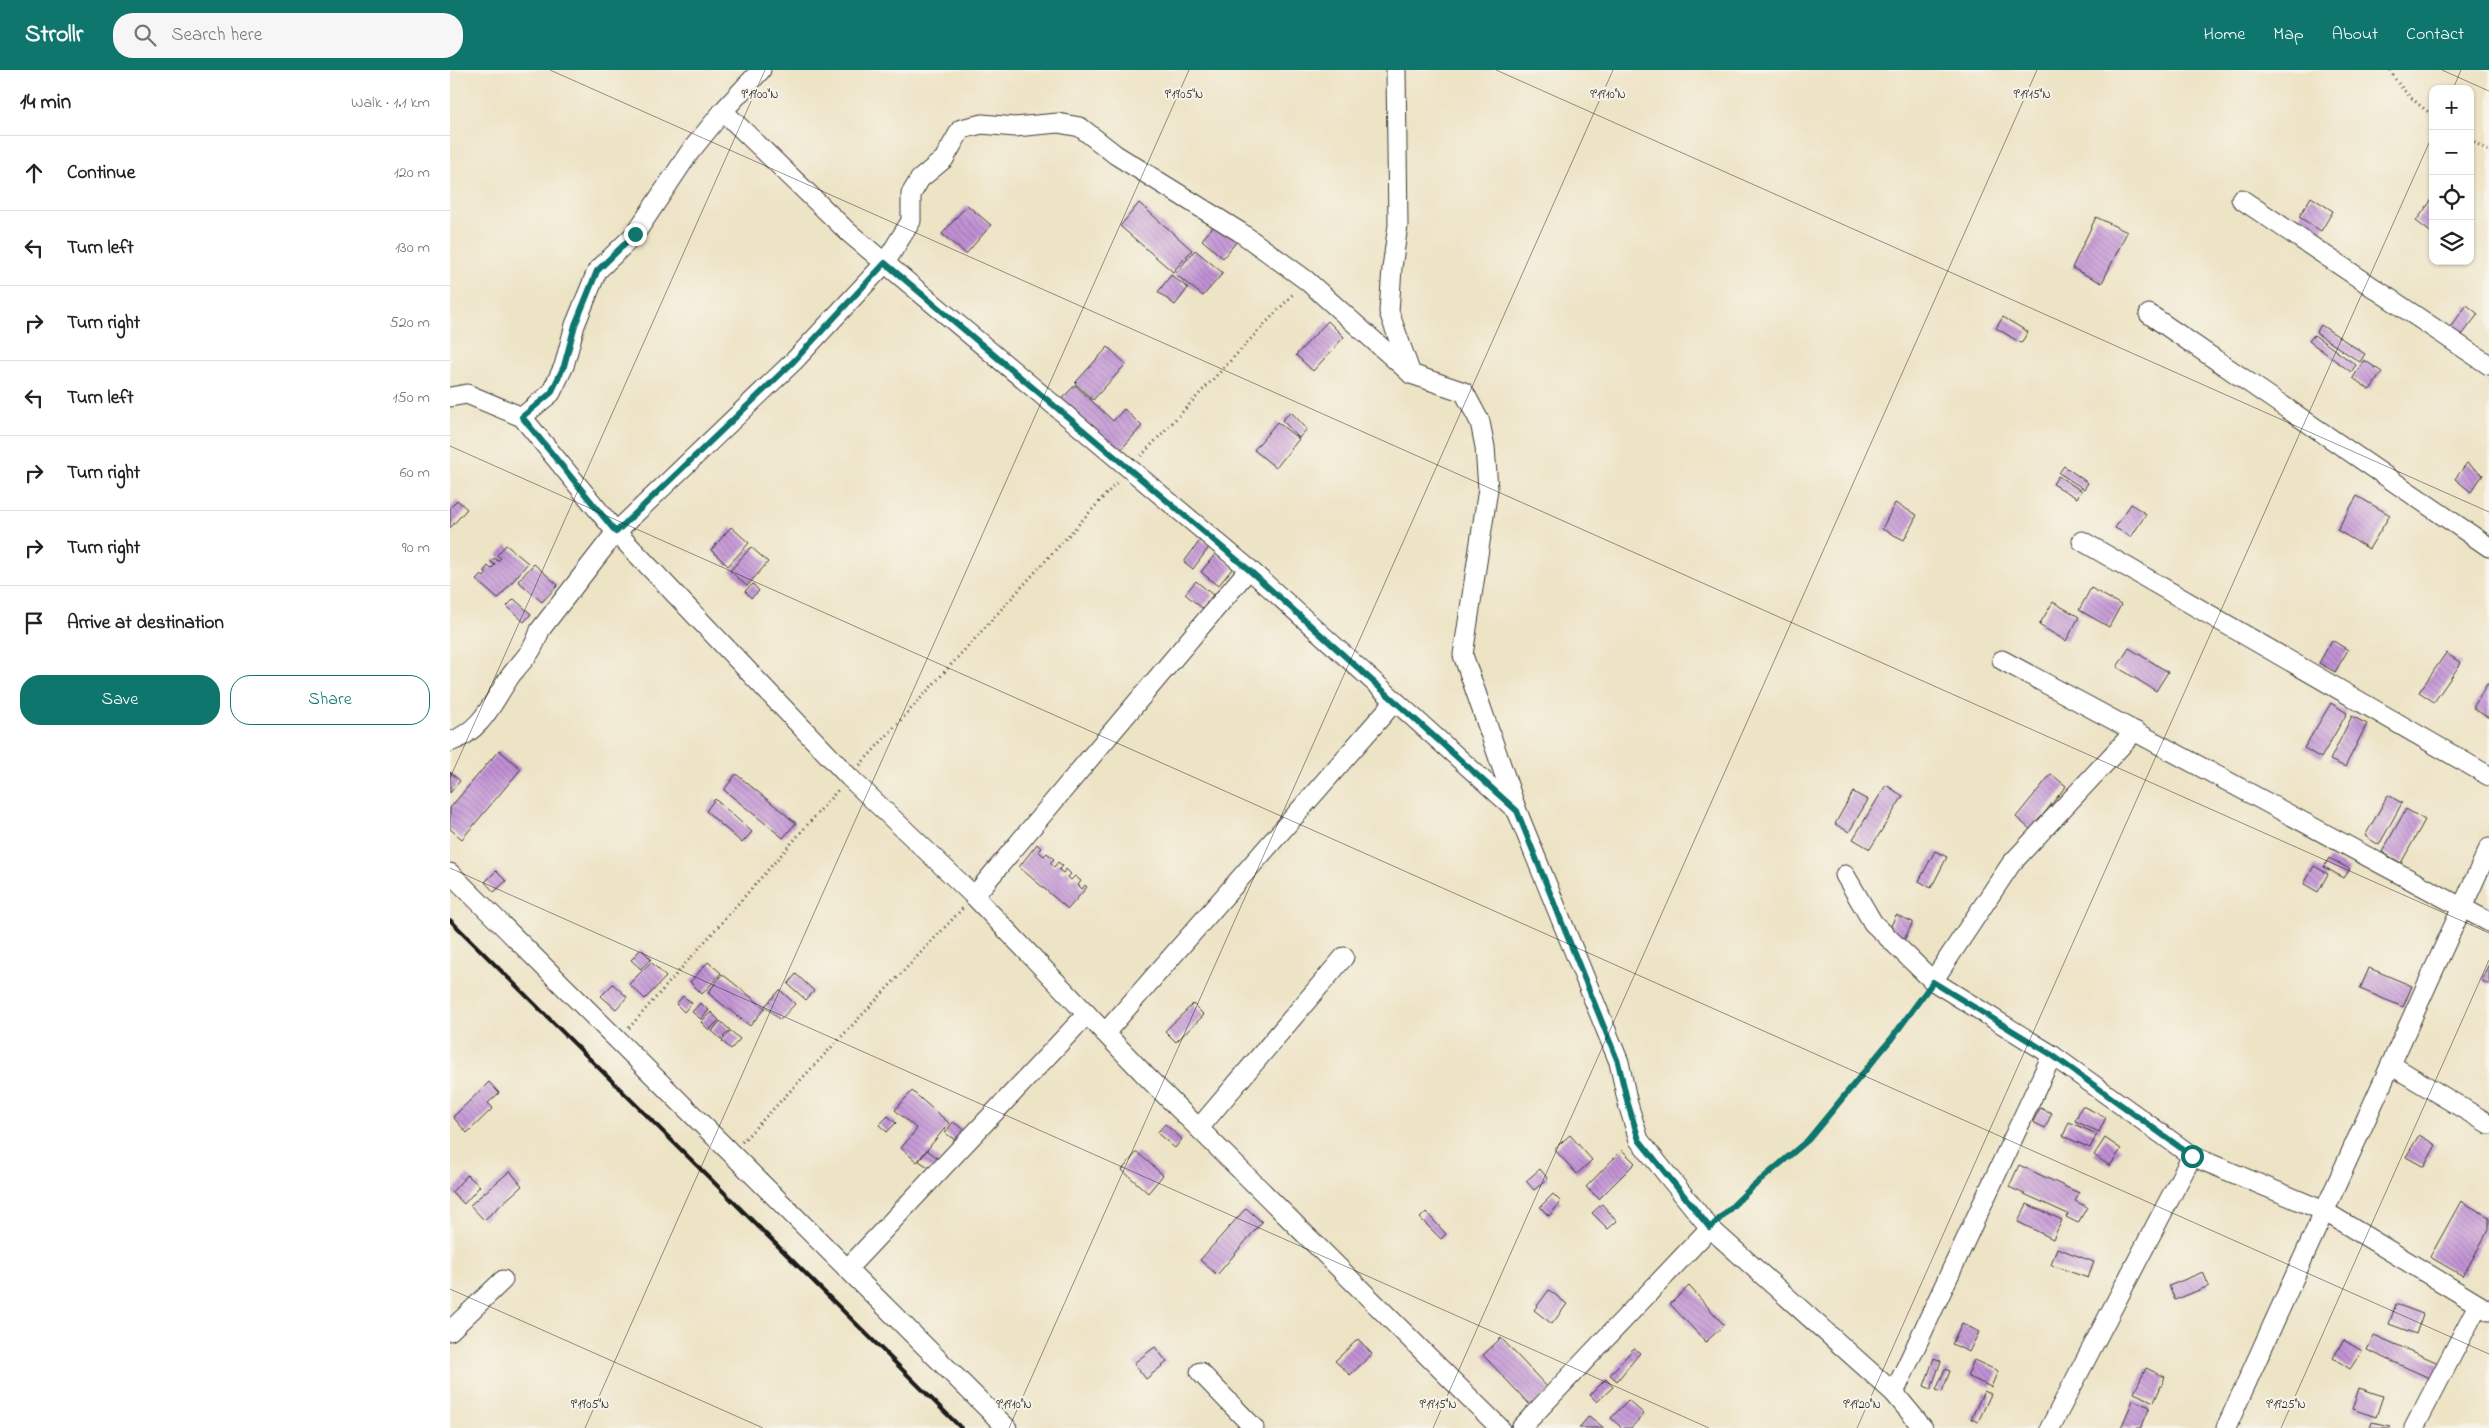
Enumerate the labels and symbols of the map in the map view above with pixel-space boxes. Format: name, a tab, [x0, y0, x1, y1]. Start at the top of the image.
text: 9°19'00"N	[742, 86, 778, 104]
text: 9°19'05"N	[1165, 86, 1203, 104]
text: 9°19'10"N	[1590, 86, 1626, 104]
text: 9°19'15"N	[2013, 86, 2051, 104]
route end	[624, 223, 647, 246]
route start	[2181, 1145, 2204, 1168]
text: 9°19'05"N	[571, 1396, 609, 1414]
text: 9°19'10"N	[996, 1396, 1032, 1414]
text: 9°19'15"N	[1419, 1396, 1457, 1414]
text: 9°19'20"N	[1843, 1396, 1881, 1414]
text: 9°19'25"N	[2266, 1396, 2306, 1414]

